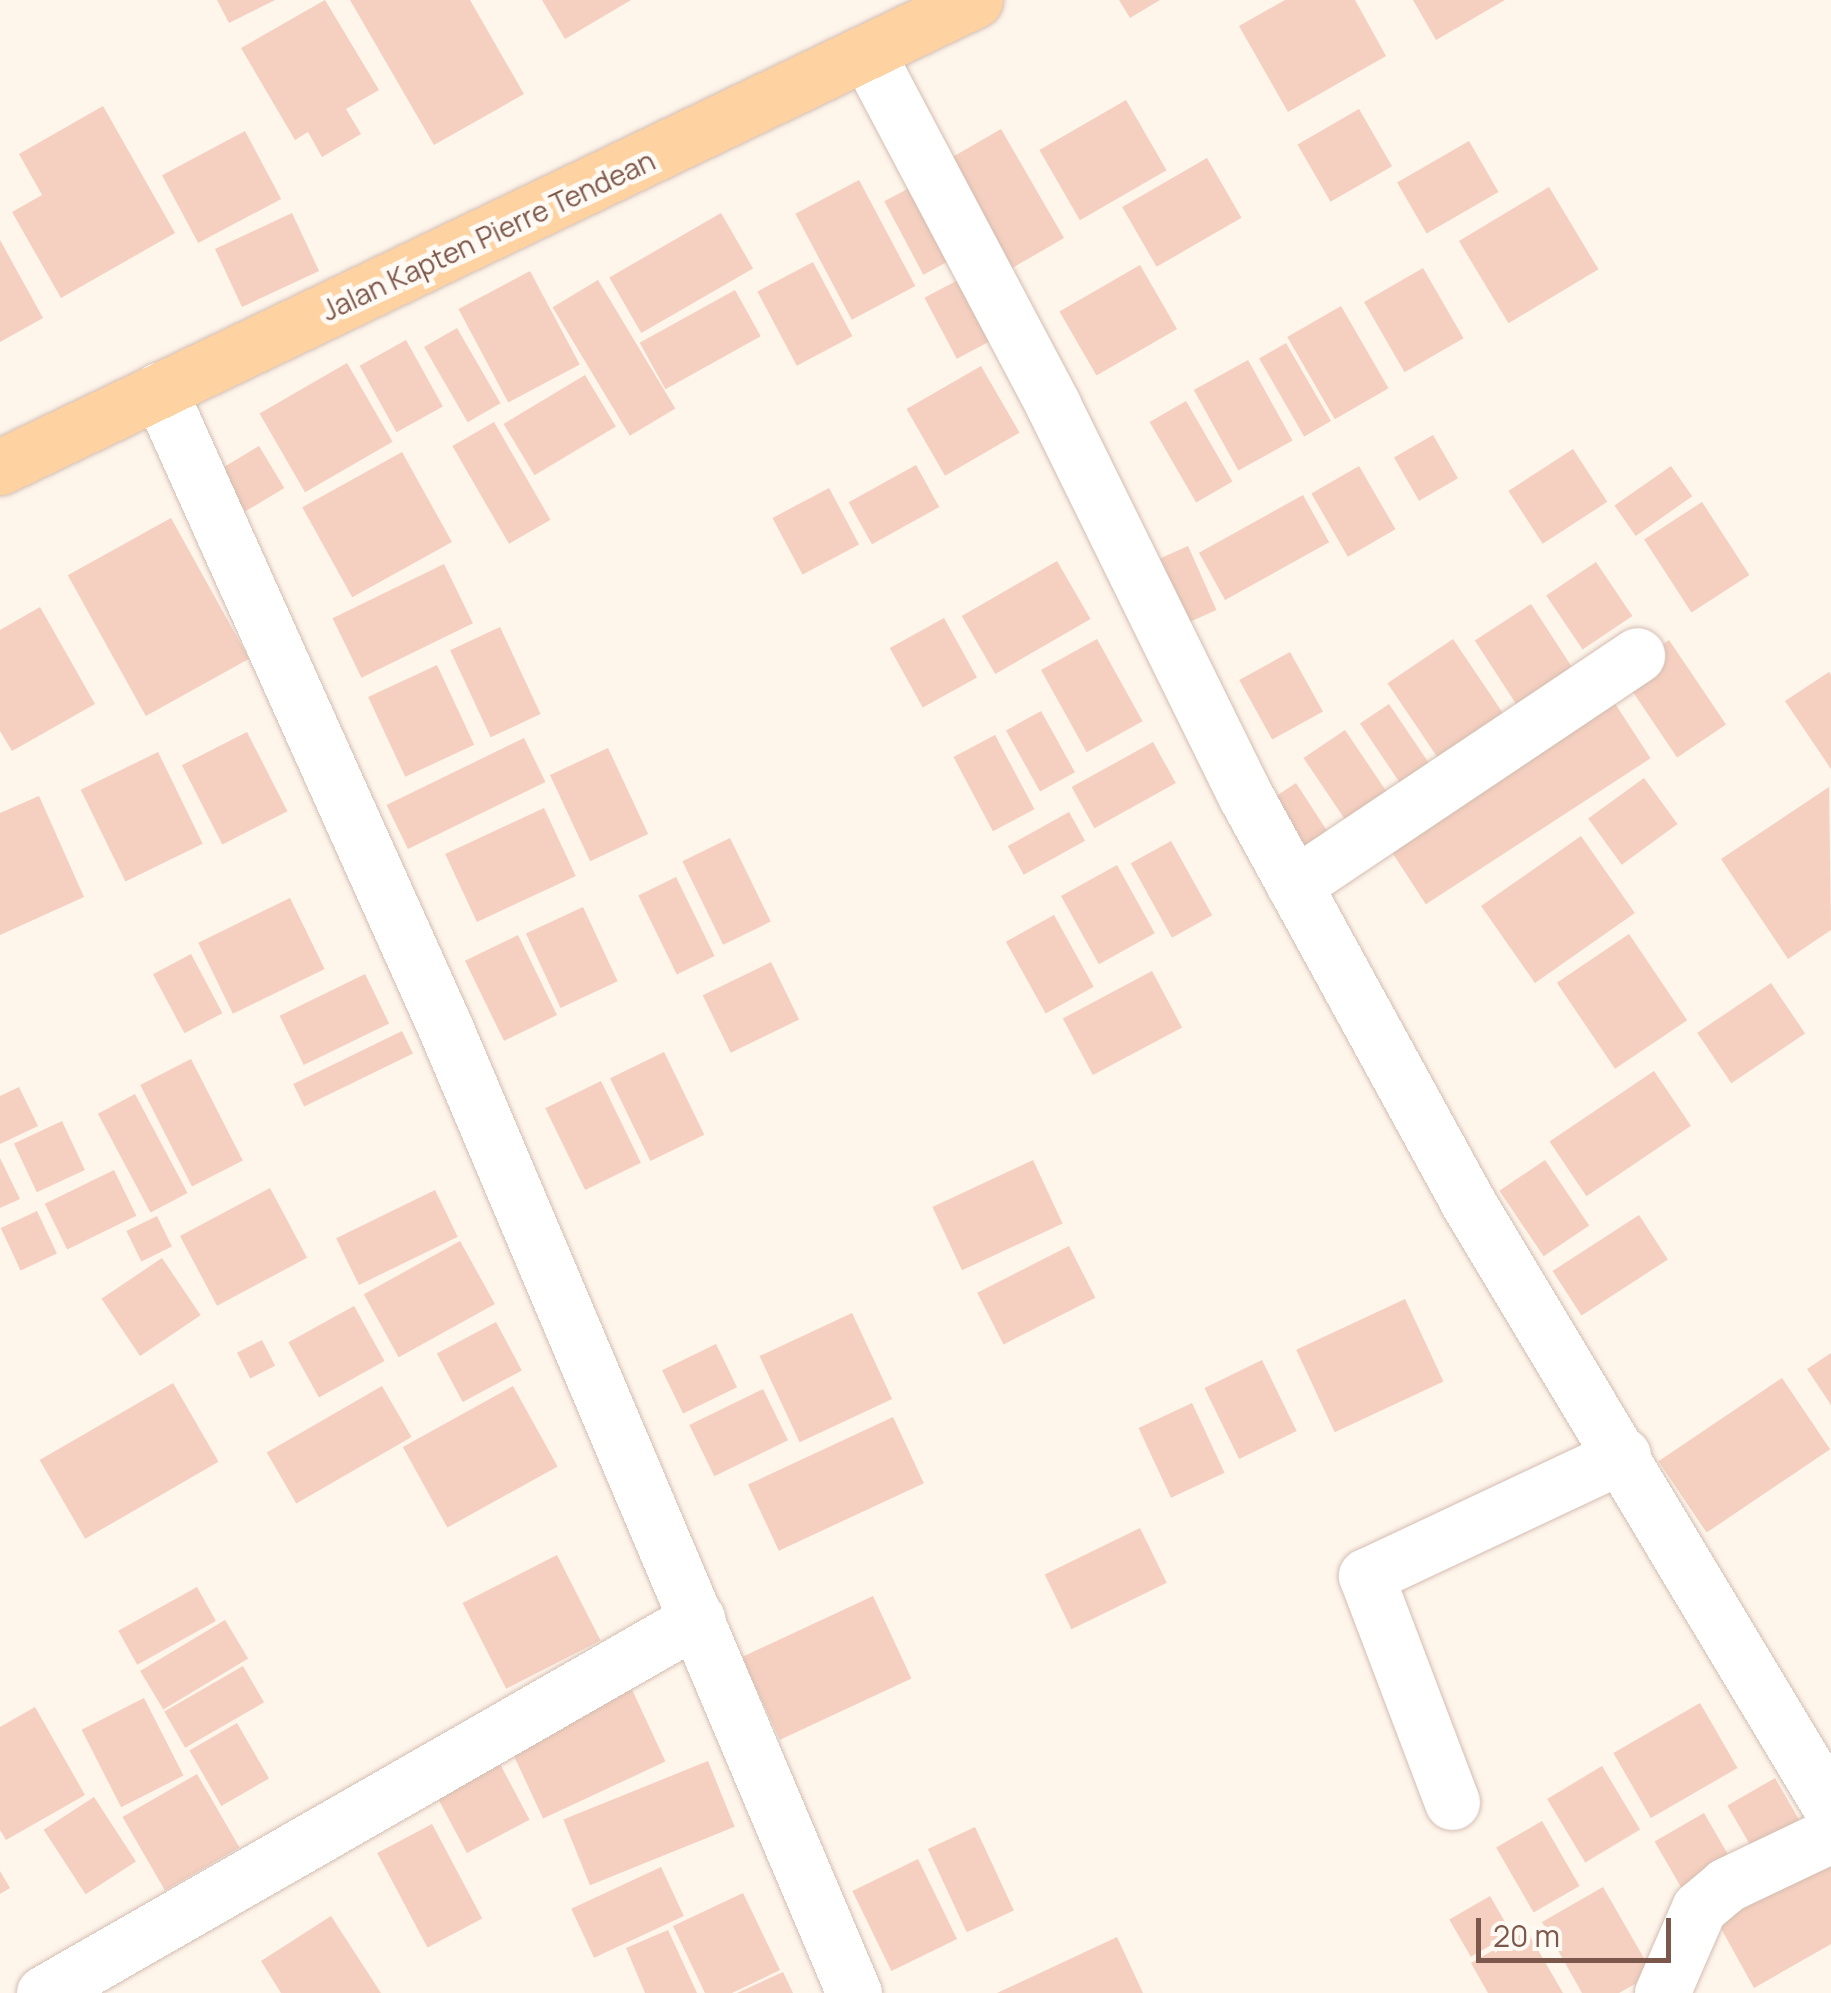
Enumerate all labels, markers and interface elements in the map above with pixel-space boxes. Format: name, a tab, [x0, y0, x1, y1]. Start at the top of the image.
street label: Jalan Kapten Pierre Tendean	[316, 143, 660, 327]
scale bar	[1481, 1898, 1676, 1960]
text: 20 m	[1493, 1915, 1560, 1956]

